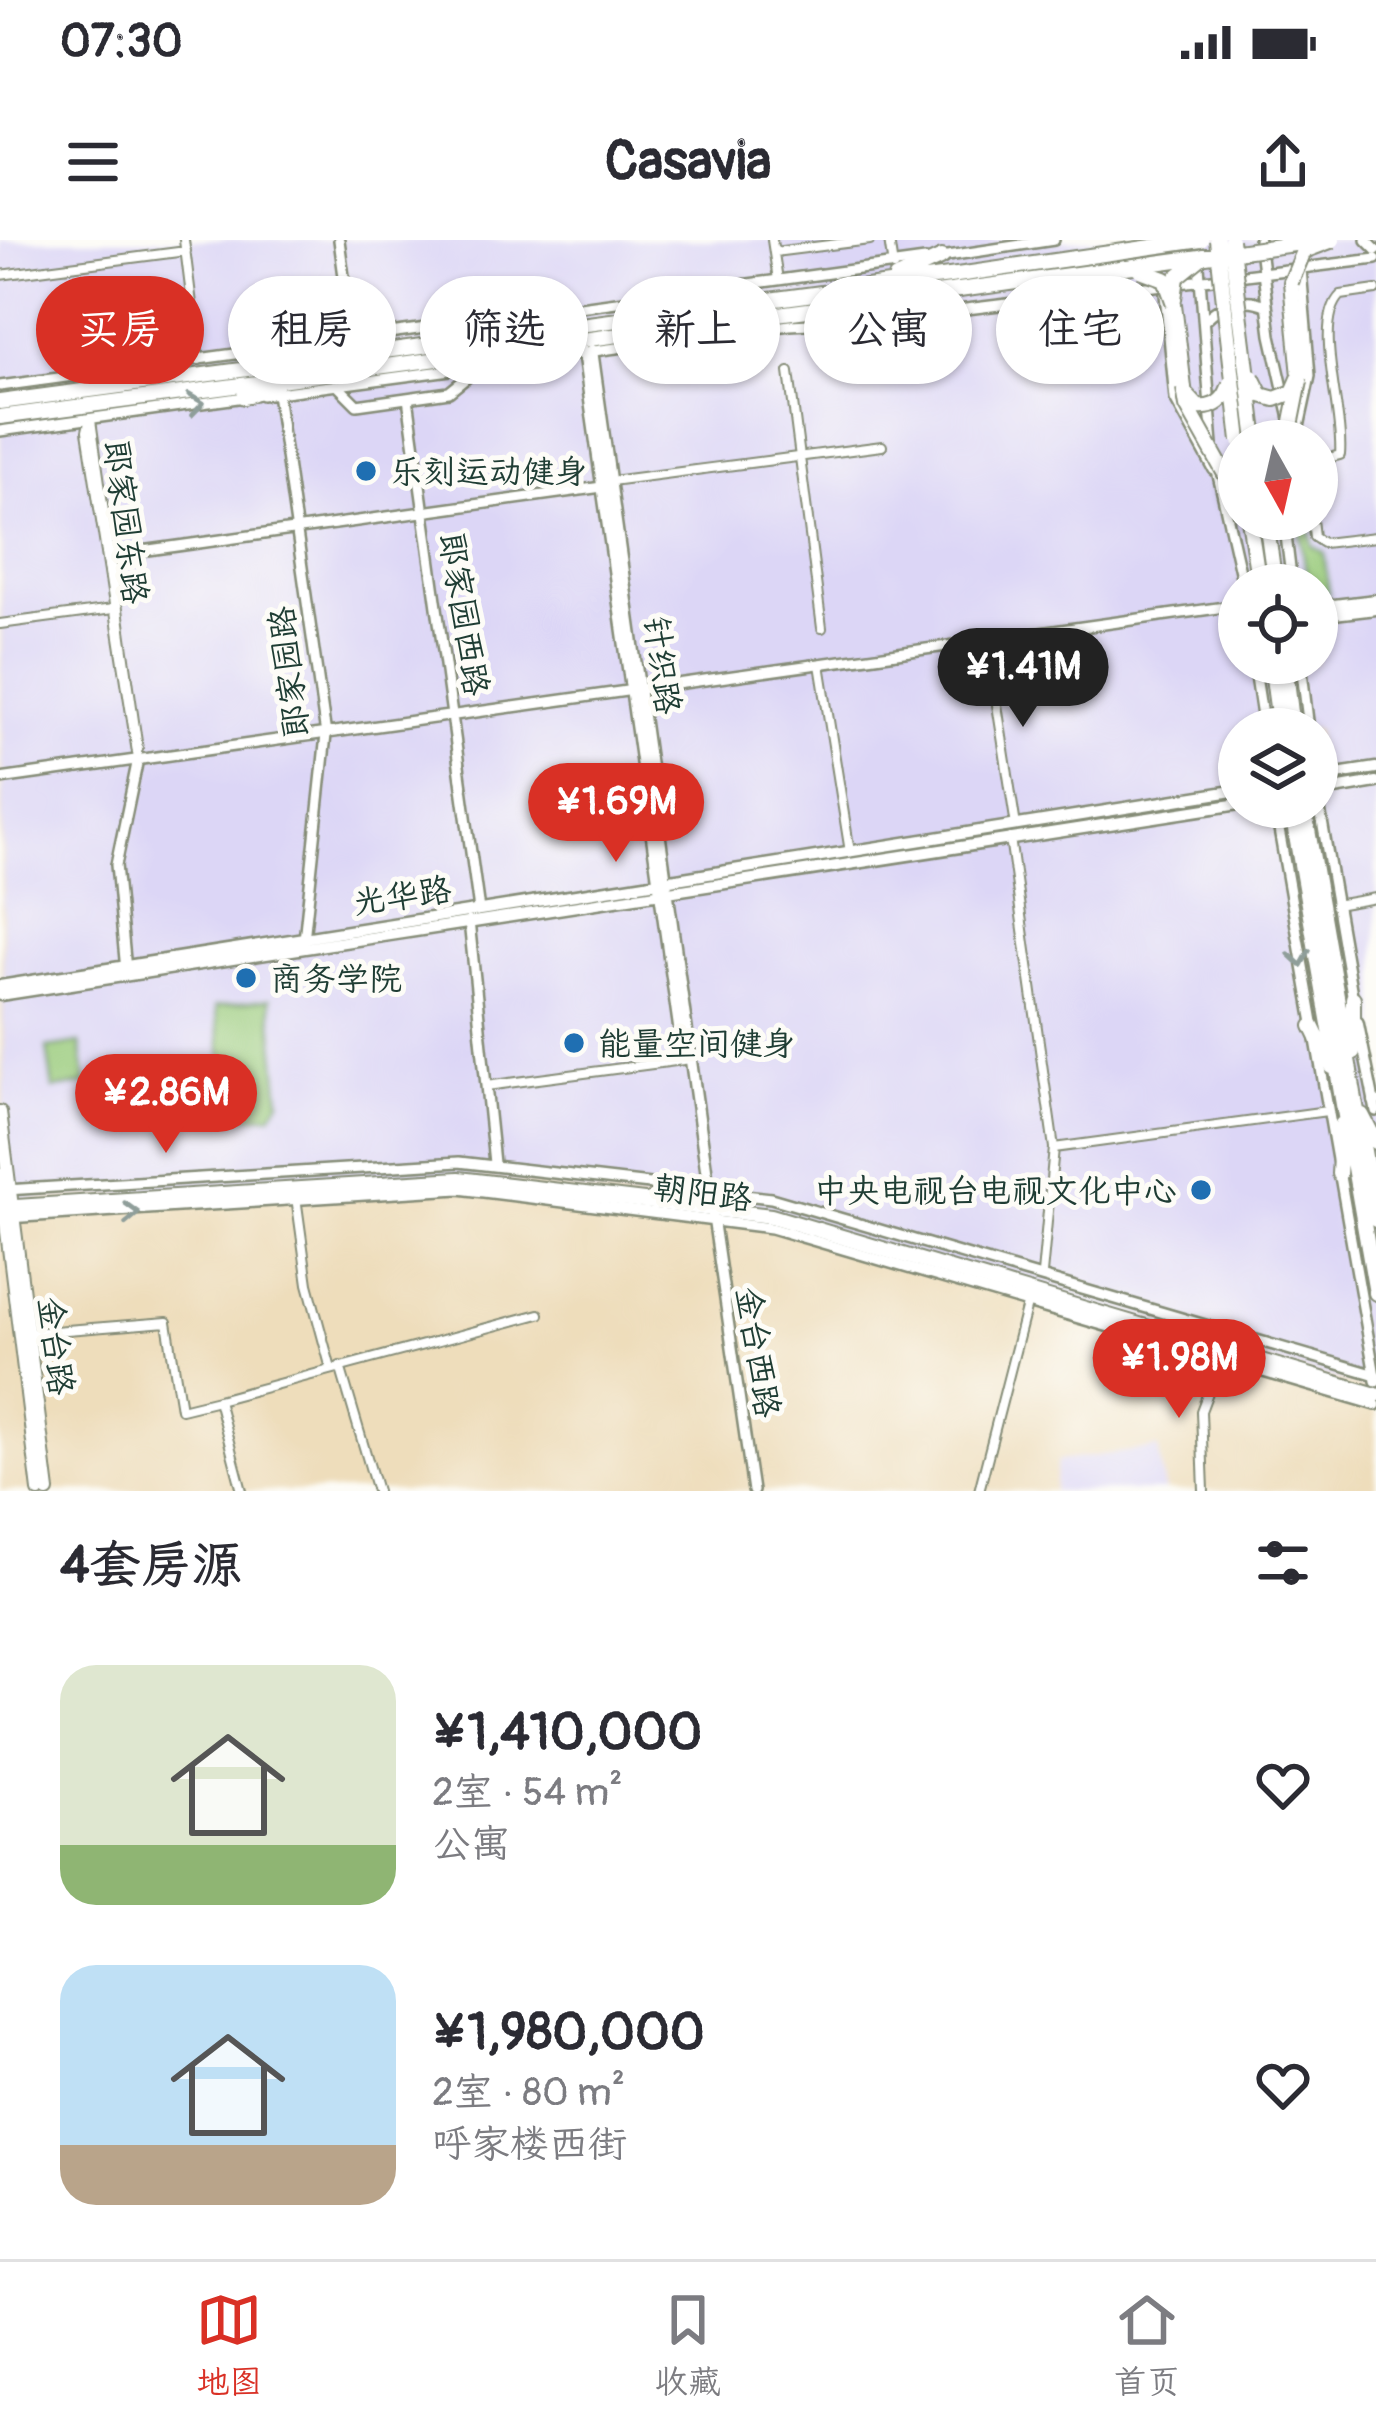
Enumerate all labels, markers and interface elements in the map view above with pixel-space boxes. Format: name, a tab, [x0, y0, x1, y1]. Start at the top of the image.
text: 07:30	[60, 14, 182, 70]
text: Casavia	[605, 128, 771, 196]
icon: menu	[60, 129, 126, 195]
icon: share	[1250, 129, 1316, 195]
chip: 买房	[36, 276, 204, 384]
chip: 租房	[228, 276, 396, 384]
chip: 筛选	[420, 276, 588, 384]
chip: 新上	[612, 276, 780, 384]
chip: 公寓	[804, 276, 972, 384]
chip: 住宅	[996, 276, 1164, 384]
one-way arrow	[186, 392, 206, 418]
north arrow	[1218, 420, 1338, 540]
map controls	[1218, 420, 1338, 828]
street label: 郎家园东路	[95, 438, 156, 607]
place label: 乐刻运动健身	[390, 452, 588, 493]
marker: 乐刻运动健身	[353, 458, 379, 484]
street label: 郎家园西路	[430, 530, 497, 699]
button: locate	[1218, 564, 1338, 684]
street label: 郎家园路	[261, 604, 318, 740]
street label: 针织路	[634, 613, 689, 717]
pin: ¥1.41M	[925, 628, 1121, 730]
text: ¥1.41M	[965, 642, 1081, 691]
button: layers	[1218, 708, 1338, 828]
pin: ¥1.69M	[518, 763, 714, 865]
text: ¥1.69M	[555, 777, 677, 826]
street label: 光华路	[350, 869, 454, 924]
one-way arrow	[1287, 948, 1312, 968]
place label: 商务学院	[270, 959, 402, 1000]
marker: 商务学院	[233, 965, 259, 991]
place label: 能量空间健身	[598, 1024, 796, 1065]
marker: 能量空间健身	[561, 1030, 587, 1056]
pin: ¥2.86M	[68, 1054, 264, 1156]
text: ¥2.86M	[102, 1068, 230, 1117]
street label: 朝阳路	[651, 1167, 754, 1220]
place label: 中央电视台电视文化中心	[814, 1171, 1177, 1212]
marker: 中央电视台电视文化中心	[1188, 1177, 1214, 1203]
one-way arrow	[122, 1200, 141, 1226]
street label: 金台西路	[727, 1284, 788, 1421]
street label: 金台路	[29, 1295, 82, 1398]
pin: ¥1.98M	[1081, 1319, 1277, 1421]
text: ¥1.98M	[1120, 1333, 1238, 1382]
icon: filters	[1250, 1530, 1316, 1596]
text: 4套房源	[60, 1534, 243, 1598]
text: ¥1,410,000	[432, 1701, 702, 1765]
icon: home	[156, 1713, 300, 1857]
icon: heart	[1250, 1752, 1316, 1818]
text: 2室 · 54 m²	[432, 1768, 623, 1817]
text: 公寓	[432, 1820, 510, 1869]
text: ¥1,980,000	[432, 2001, 705, 2065]
icon: home	[156, 2013, 300, 2157]
icon: heart	[1250, 2052, 1316, 2118]
text: 2室 · 80 m²	[432, 2068, 625, 2117]
text: 呼家楼西街	[432, 2120, 627, 2169]
tab: 地图	[196, 2287, 262, 2403]
tab: 收藏	[655, 2287, 721, 2403]
tab: 首页	[1114, 2287, 1180, 2403]

